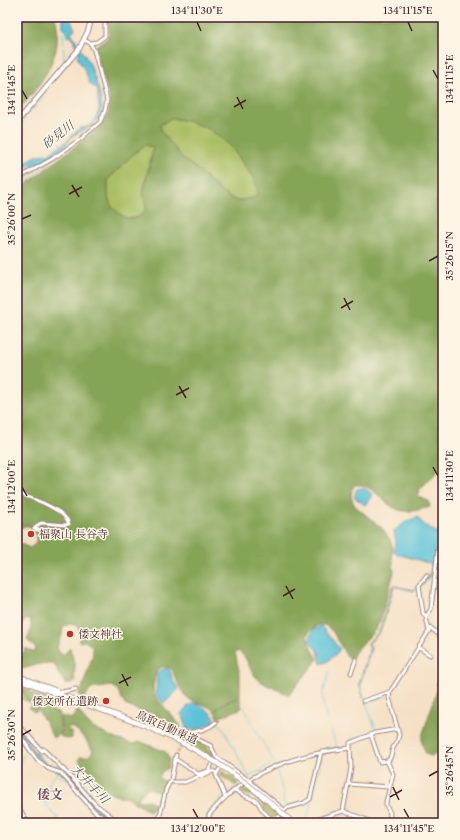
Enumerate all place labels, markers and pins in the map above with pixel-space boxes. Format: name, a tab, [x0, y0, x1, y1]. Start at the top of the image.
place label: 福聚山 長谷寺	[39, 527, 108, 541]
marker: 福聚山 長谷寺	[26, 529, 36, 539]
place label: 倭文神社	[78, 627, 122, 641]
marker: 倭文神社	[65, 629, 75, 639]
place label: 倭文所在遺跡	[32, 694, 98, 708]
marker: 倭文所在遺跡	[101, 696, 111, 706]

